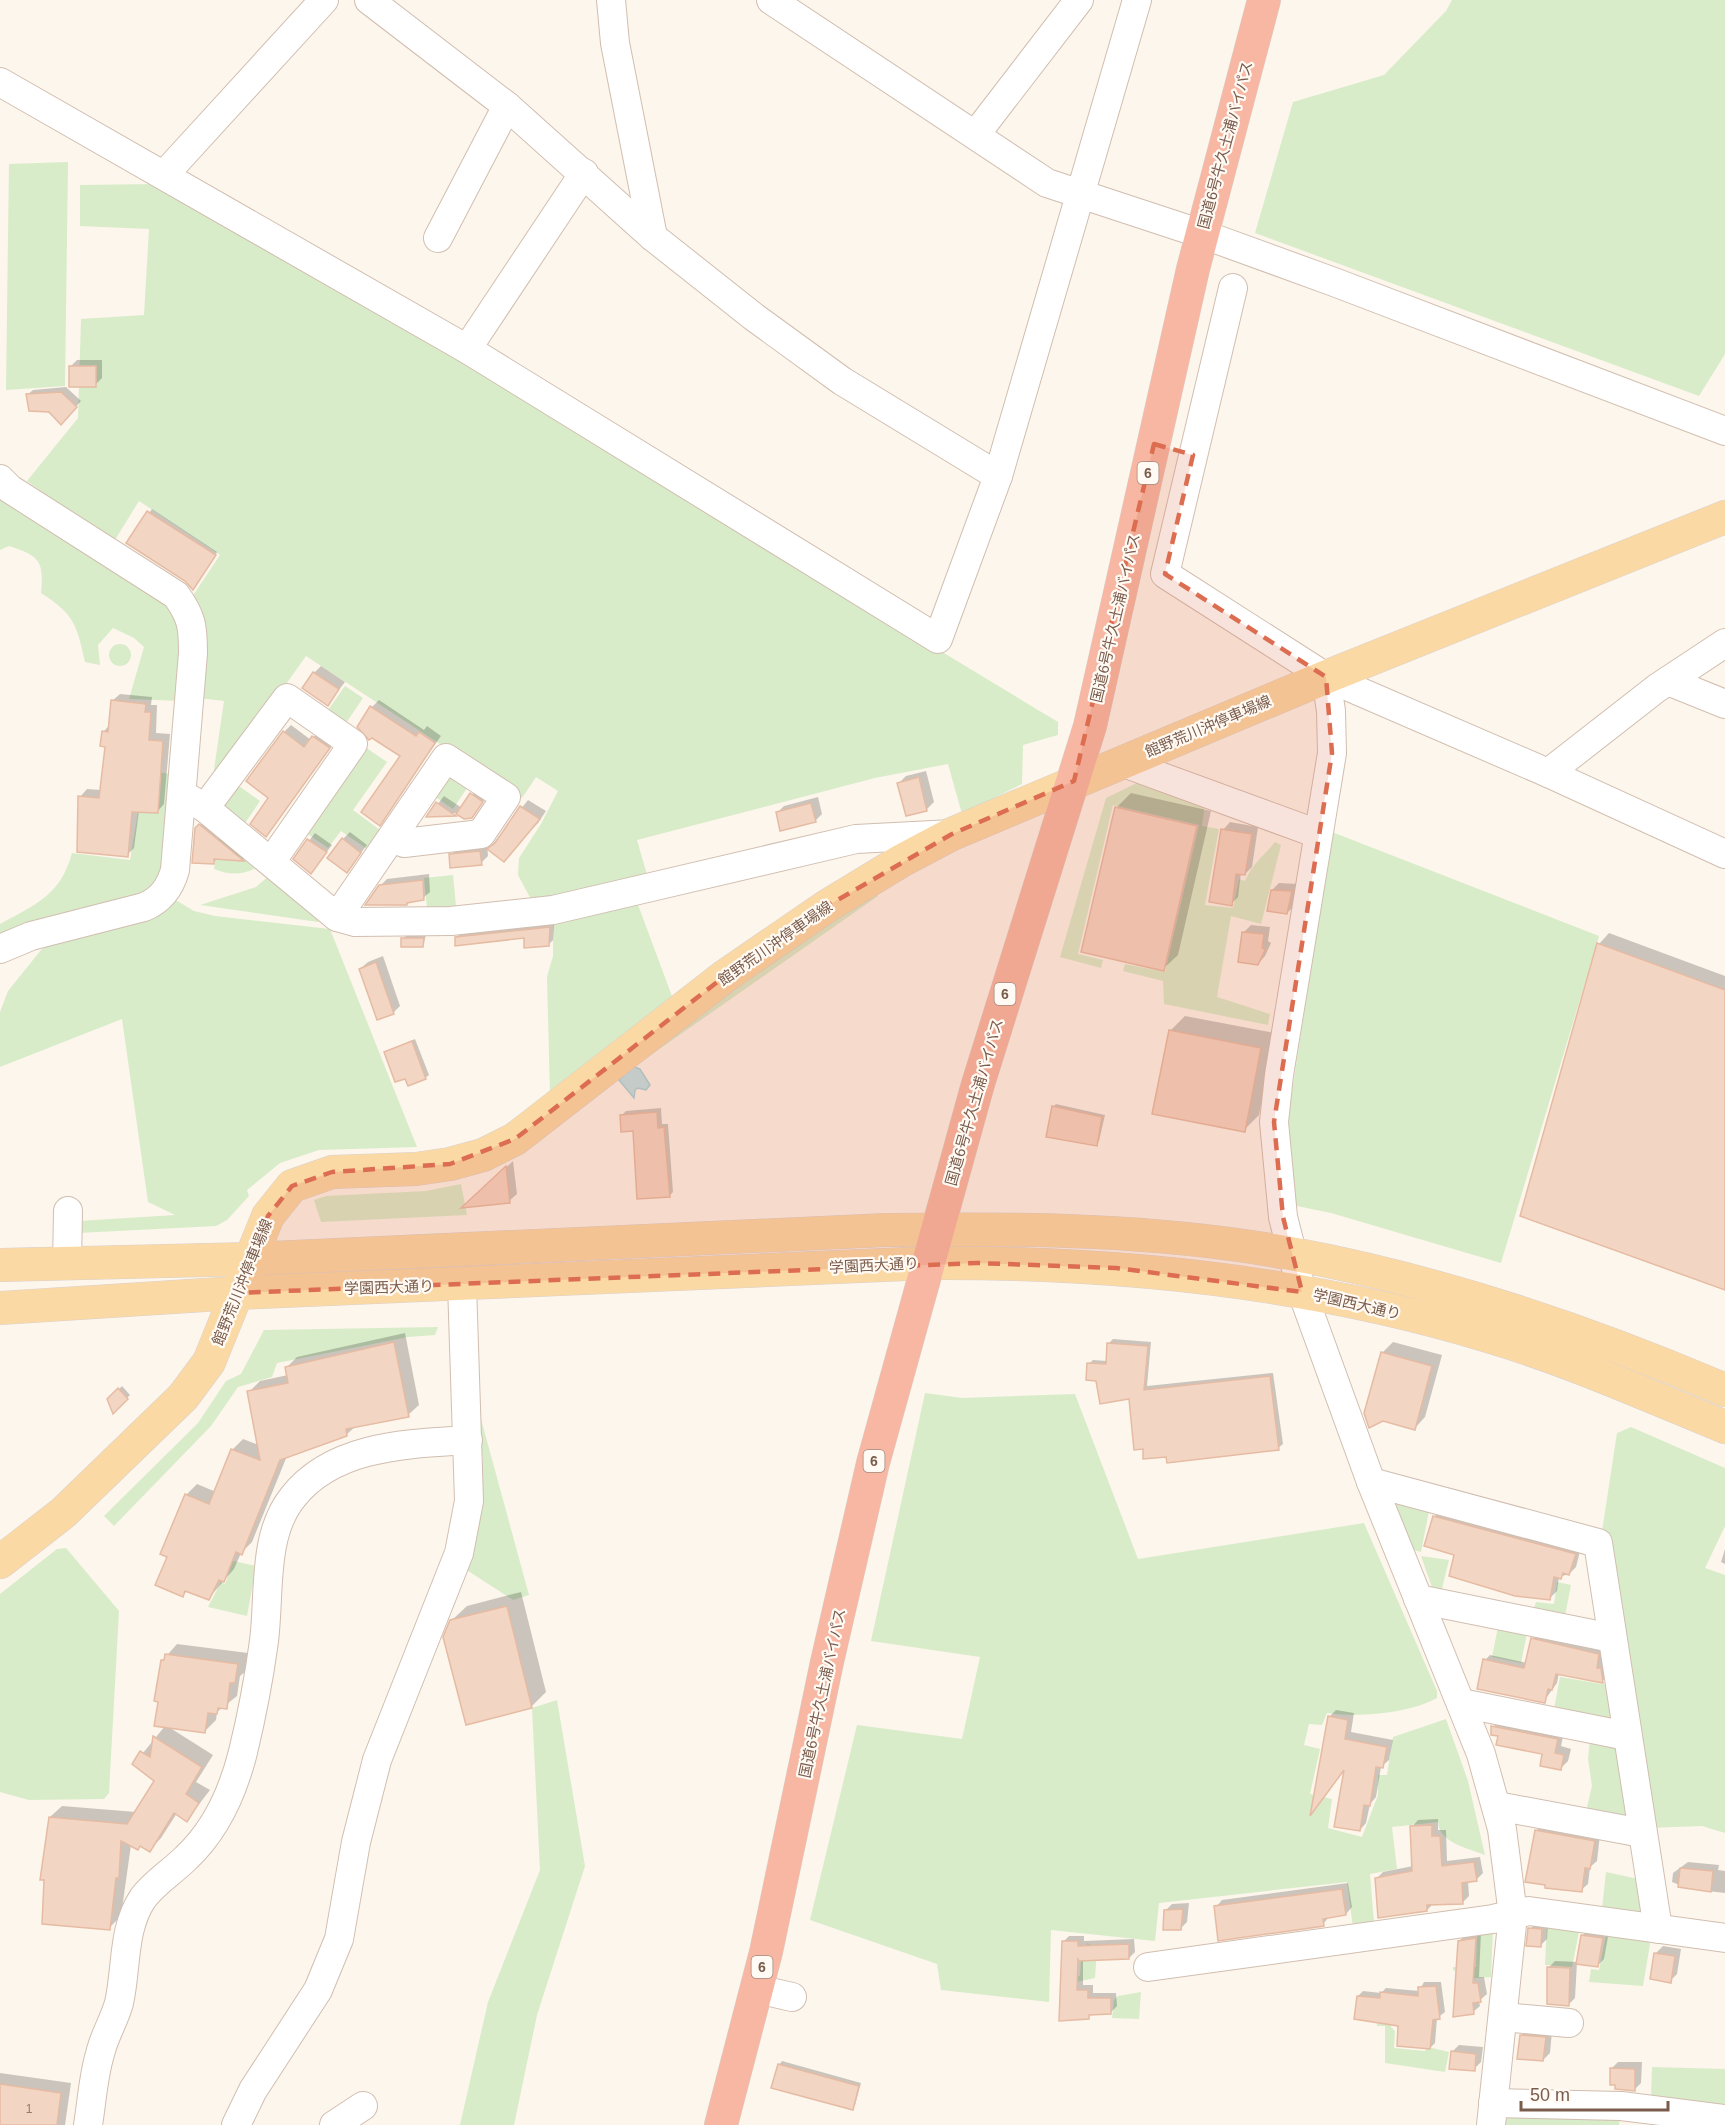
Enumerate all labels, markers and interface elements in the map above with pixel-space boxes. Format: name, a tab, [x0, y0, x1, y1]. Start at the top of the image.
street label: 国道6号牛久土浦バイパス	[1194, 59, 1256, 231]
road number: 6	[1138, 462, 1158, 484]
street label: 国道6号牛久土浦バイパス	[1087, 532, 1143, 704]
street label: 館野荒川沖停車場線	[1143, 692, 1273, 760]
street label: 館野荒川沖停車場線	[715, 897, 835, 989]
road number: 6	[994, 983, 1016, 1005]
street label: 国道6号牛久土浦バイパス	[942, 1016, 1006, 1188]
street label: 館野荒川沖停車場線	[209, 1216, 275, 1348]
street label: 学園西大通り	[829, 1254, 919, 1276]
street label: 学園西大通り	[344, 1277, 434, 1297]
street label: 学園西大通り	[1311, 1286, 1403, 1322]
road number: 6	[864, 1450, 884, 1472]
street label: 国道6号牛久土浦バイパス	[796, 1607, 848, 1779]
road number: 6	[752, 1956, 772, 1978]
scale bar	[1521, 2074, 1668, 2112]
text: 50 m	[1530, 2085, 1570, 2105]
house number: 1	[26, 2102, 33, 2116]

